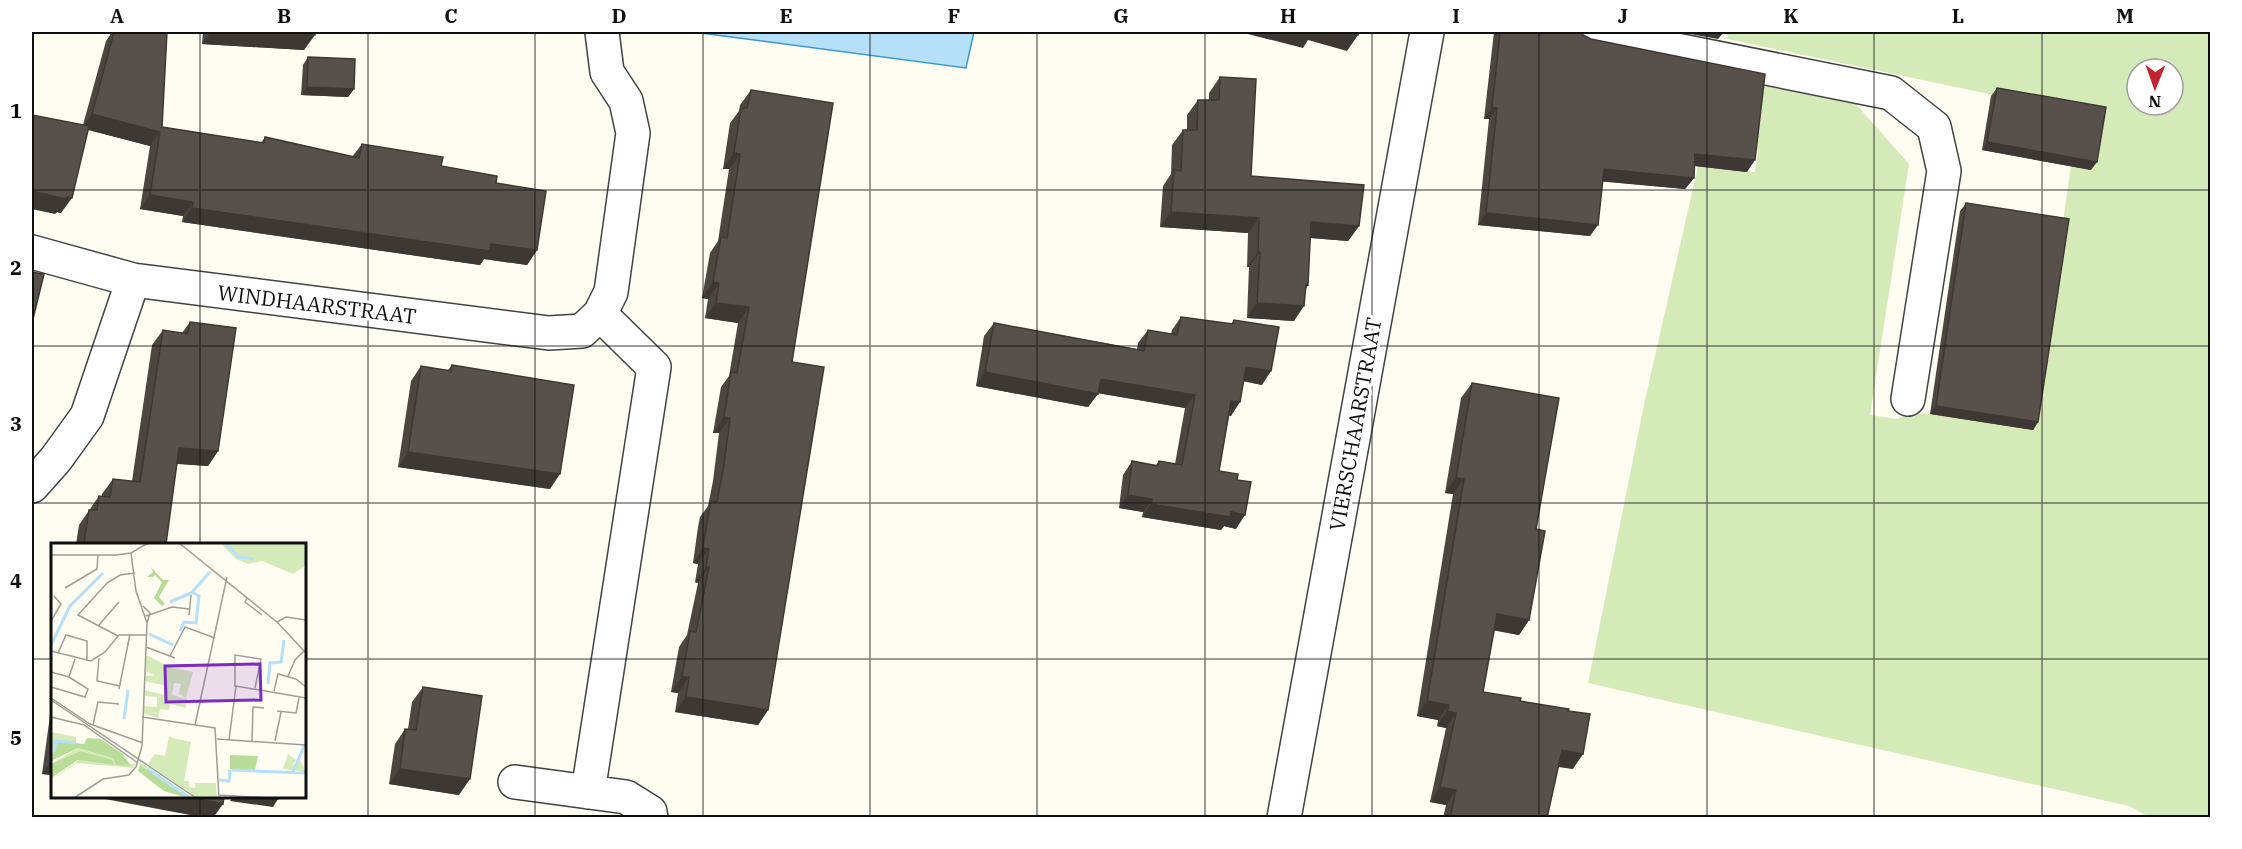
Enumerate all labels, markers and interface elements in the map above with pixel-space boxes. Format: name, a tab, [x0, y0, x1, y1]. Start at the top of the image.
text: A	[110, 2, 124, 29]
text: B	[277, 2, 291, 29]
text: C	[444, 2, 458, 29]
text: D	[611, 2, 627, 29]
text: E	[779, 2, 793, 29]
text: F	[948, 2, 960, 29]
text: G	[1113, 2, 1129, 29]
text: H	[1280, 2, 1296, 29]
text: I	[1452, 2, 1460, 29]
text: J	[1618, 2, 1628, 29]
text: K	[1783, 2, 1799, 29]
text: L	[1952, 2, 1964, 29]
text: M	[2116, 2, 2134, 29]
north arrow	[2125, 57, 2185, 117]
text: N	[2148, 92, 2161, 112]
text: 1	[10, 97, 22, 124]
text: 2	[10, 254, 22, 281]
street label: WINDHAARSTRAAT	[216, 278, 418, 330]
street label: VIERSCHAARSTRAAT	[1322, 315, 1388, 533]
text: 3	[10, 410, 22, 437]
inset map	[51, 543, 306, 798]
text: 4	[10, 567, 22, 594]
text: 5	[10, 724, 22, 751]

